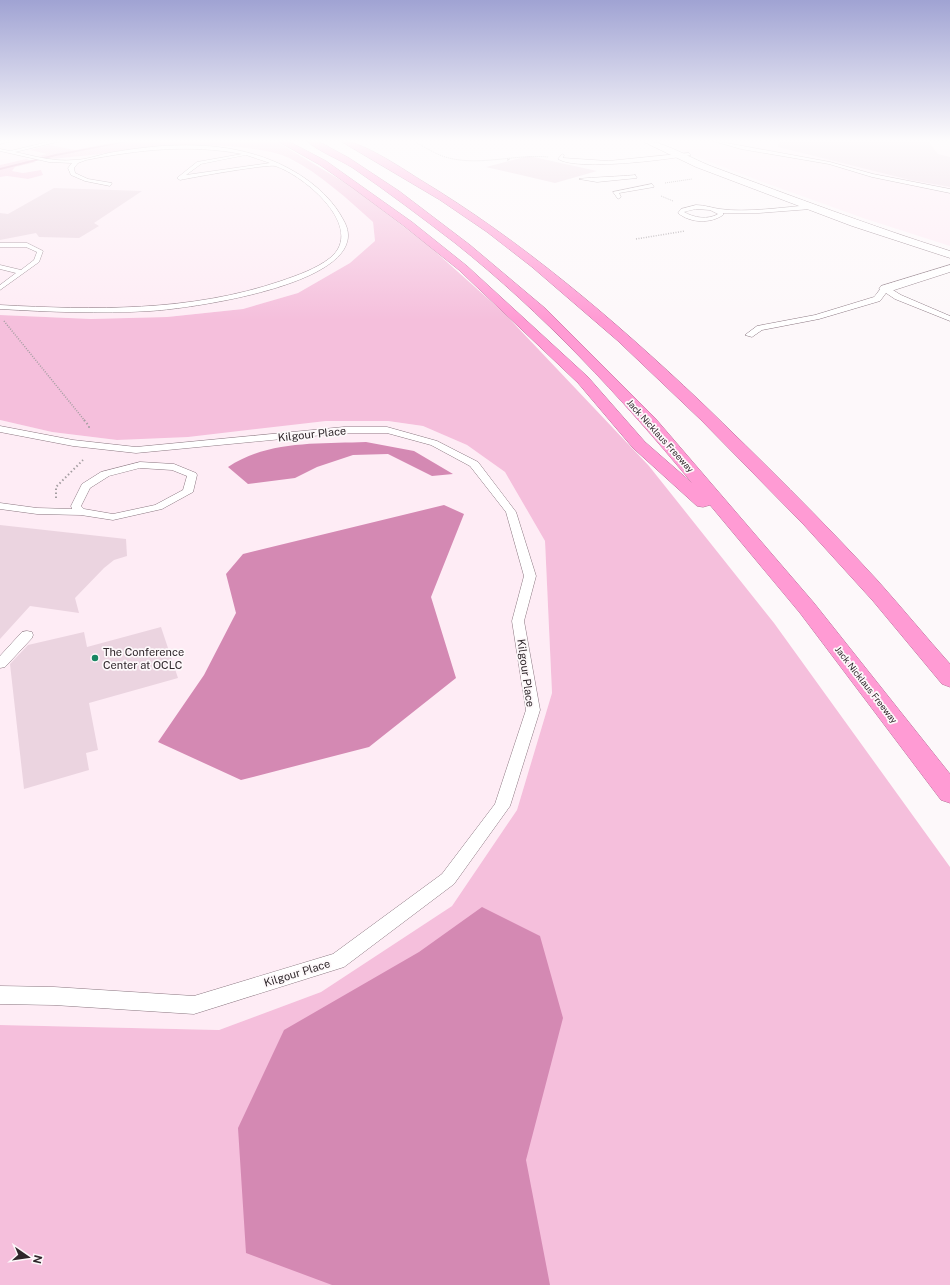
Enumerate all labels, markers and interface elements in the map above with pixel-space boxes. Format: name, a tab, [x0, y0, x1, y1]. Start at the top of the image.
street label: Jack Nicklaus Freeway	[625, 397, 696, 475]
street label: Kilgour Place	[277, 424, 347, 444]
street label: Kilgour Place	[515, 638, 537, 708]
street label: Jack Nicklaus Freeway	[833, 644, 900, 725]
place label: The Conference Center at OCLC	[103, 646, 184, 671]
marker: The Conference Center at OCLC	[90, 653, 100, 663]
street label: Kilgour Place	[262, 957, 332, 989]
north arrow	[8, 1237, 48, 1277]
text: N	[31, 1254, 45, 1265]

